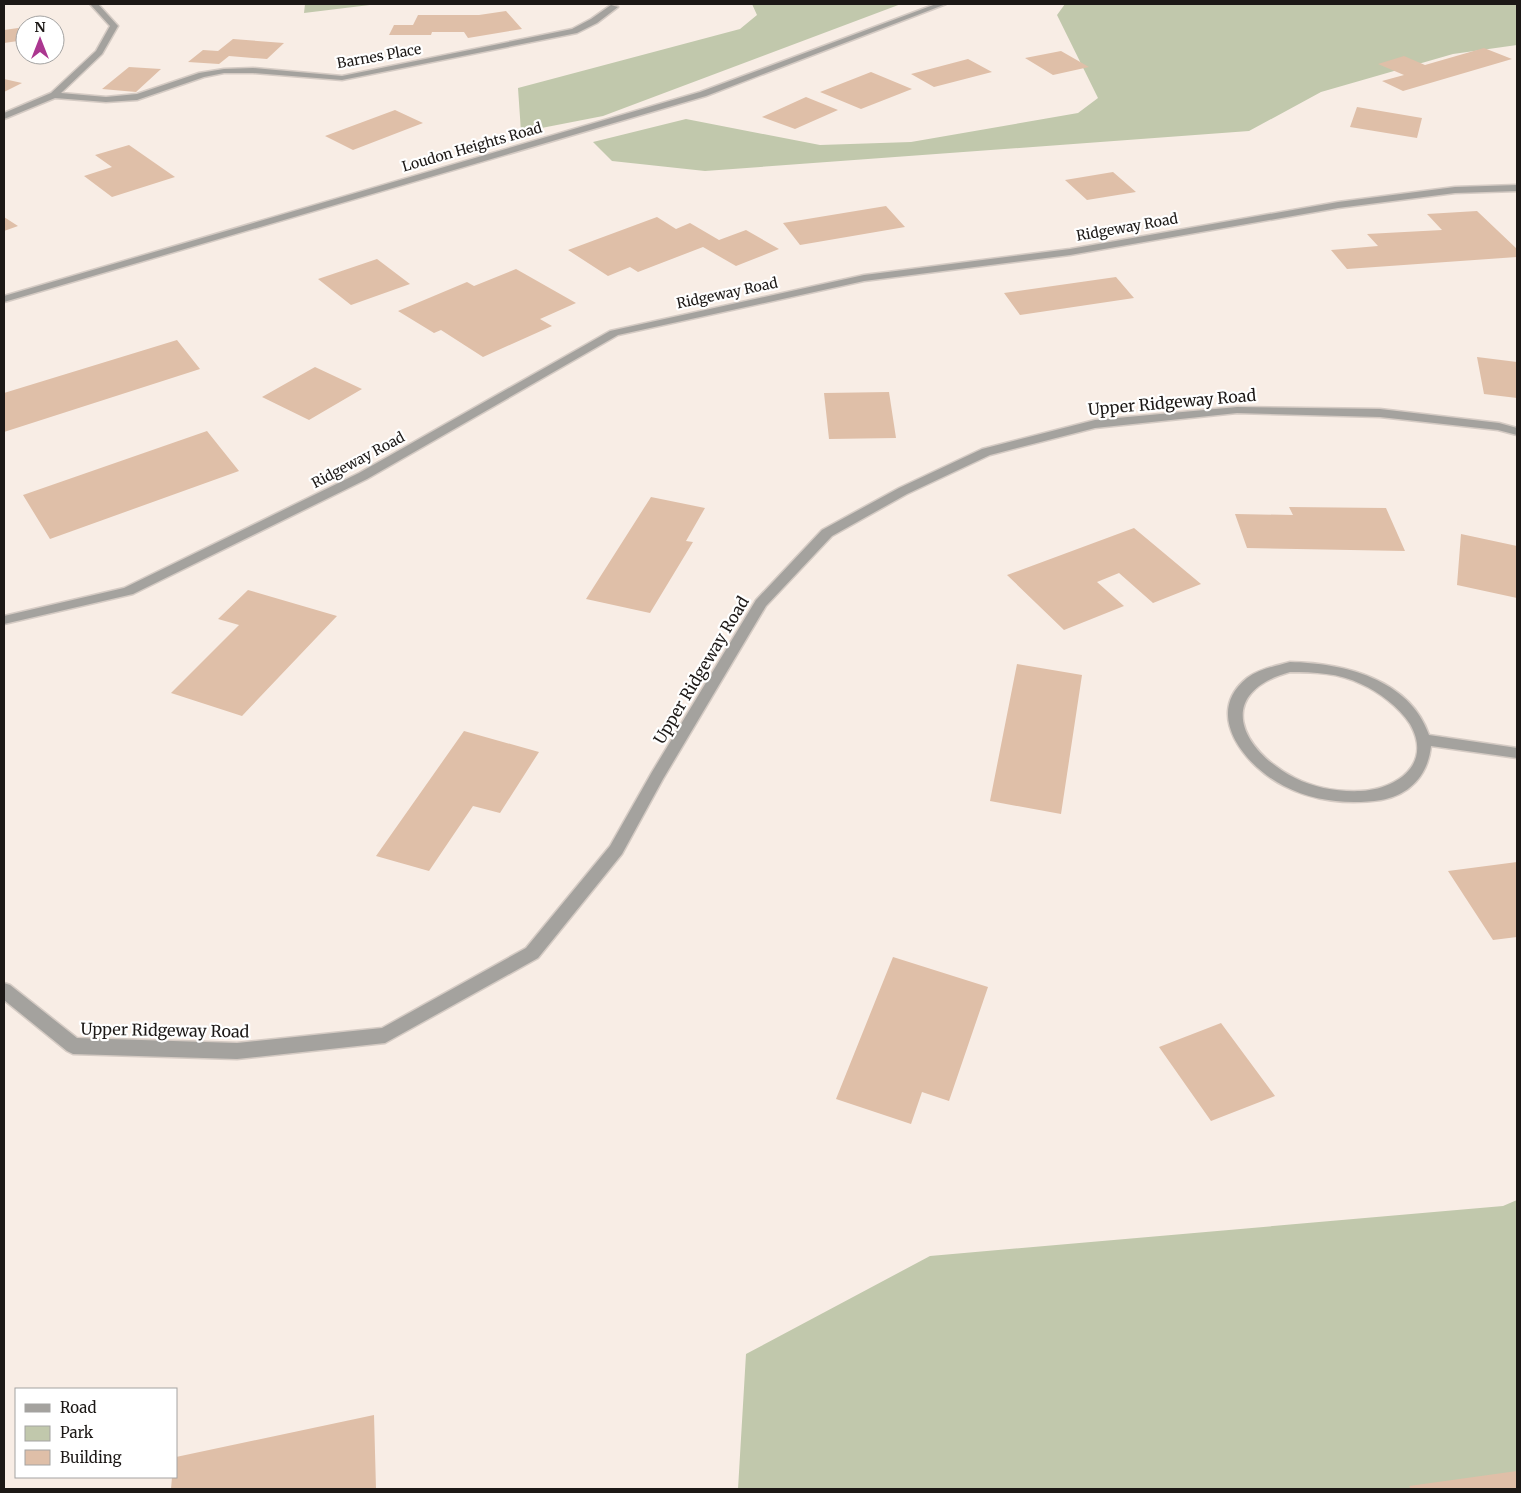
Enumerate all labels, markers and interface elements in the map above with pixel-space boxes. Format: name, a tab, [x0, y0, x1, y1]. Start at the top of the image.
north arrow	[15, 15, 65, 65]
text: N	[34, 18, 46, 36]
street label: Barnes Place	[335, 40, 423, 72]
street label: Loudon Heights Road	[400, 118, 545, 176]
street label: Ridgeway Road	[1075, 209, 1180, 245]
street label: Ridgeway Road	[675, 273, 780, 313]
street label: Upper Ridgeway Road	[1087, 385, 1257, 419]
street label: Ridgeway Road	[308, 428, 408, 492]
street label: Upper Ridgeway Road	[649, 592, 753, 747]
street label: Upper Ridgeway Road	[80, 1019, 250, 1041]
legend	[15, 1388, 178, 1478]
text: Road	[60, 1398, 96, 1417]
text: Park	[60, 1423, 94, 1442]
text: Building	[60, 1448, 122, 1467]

